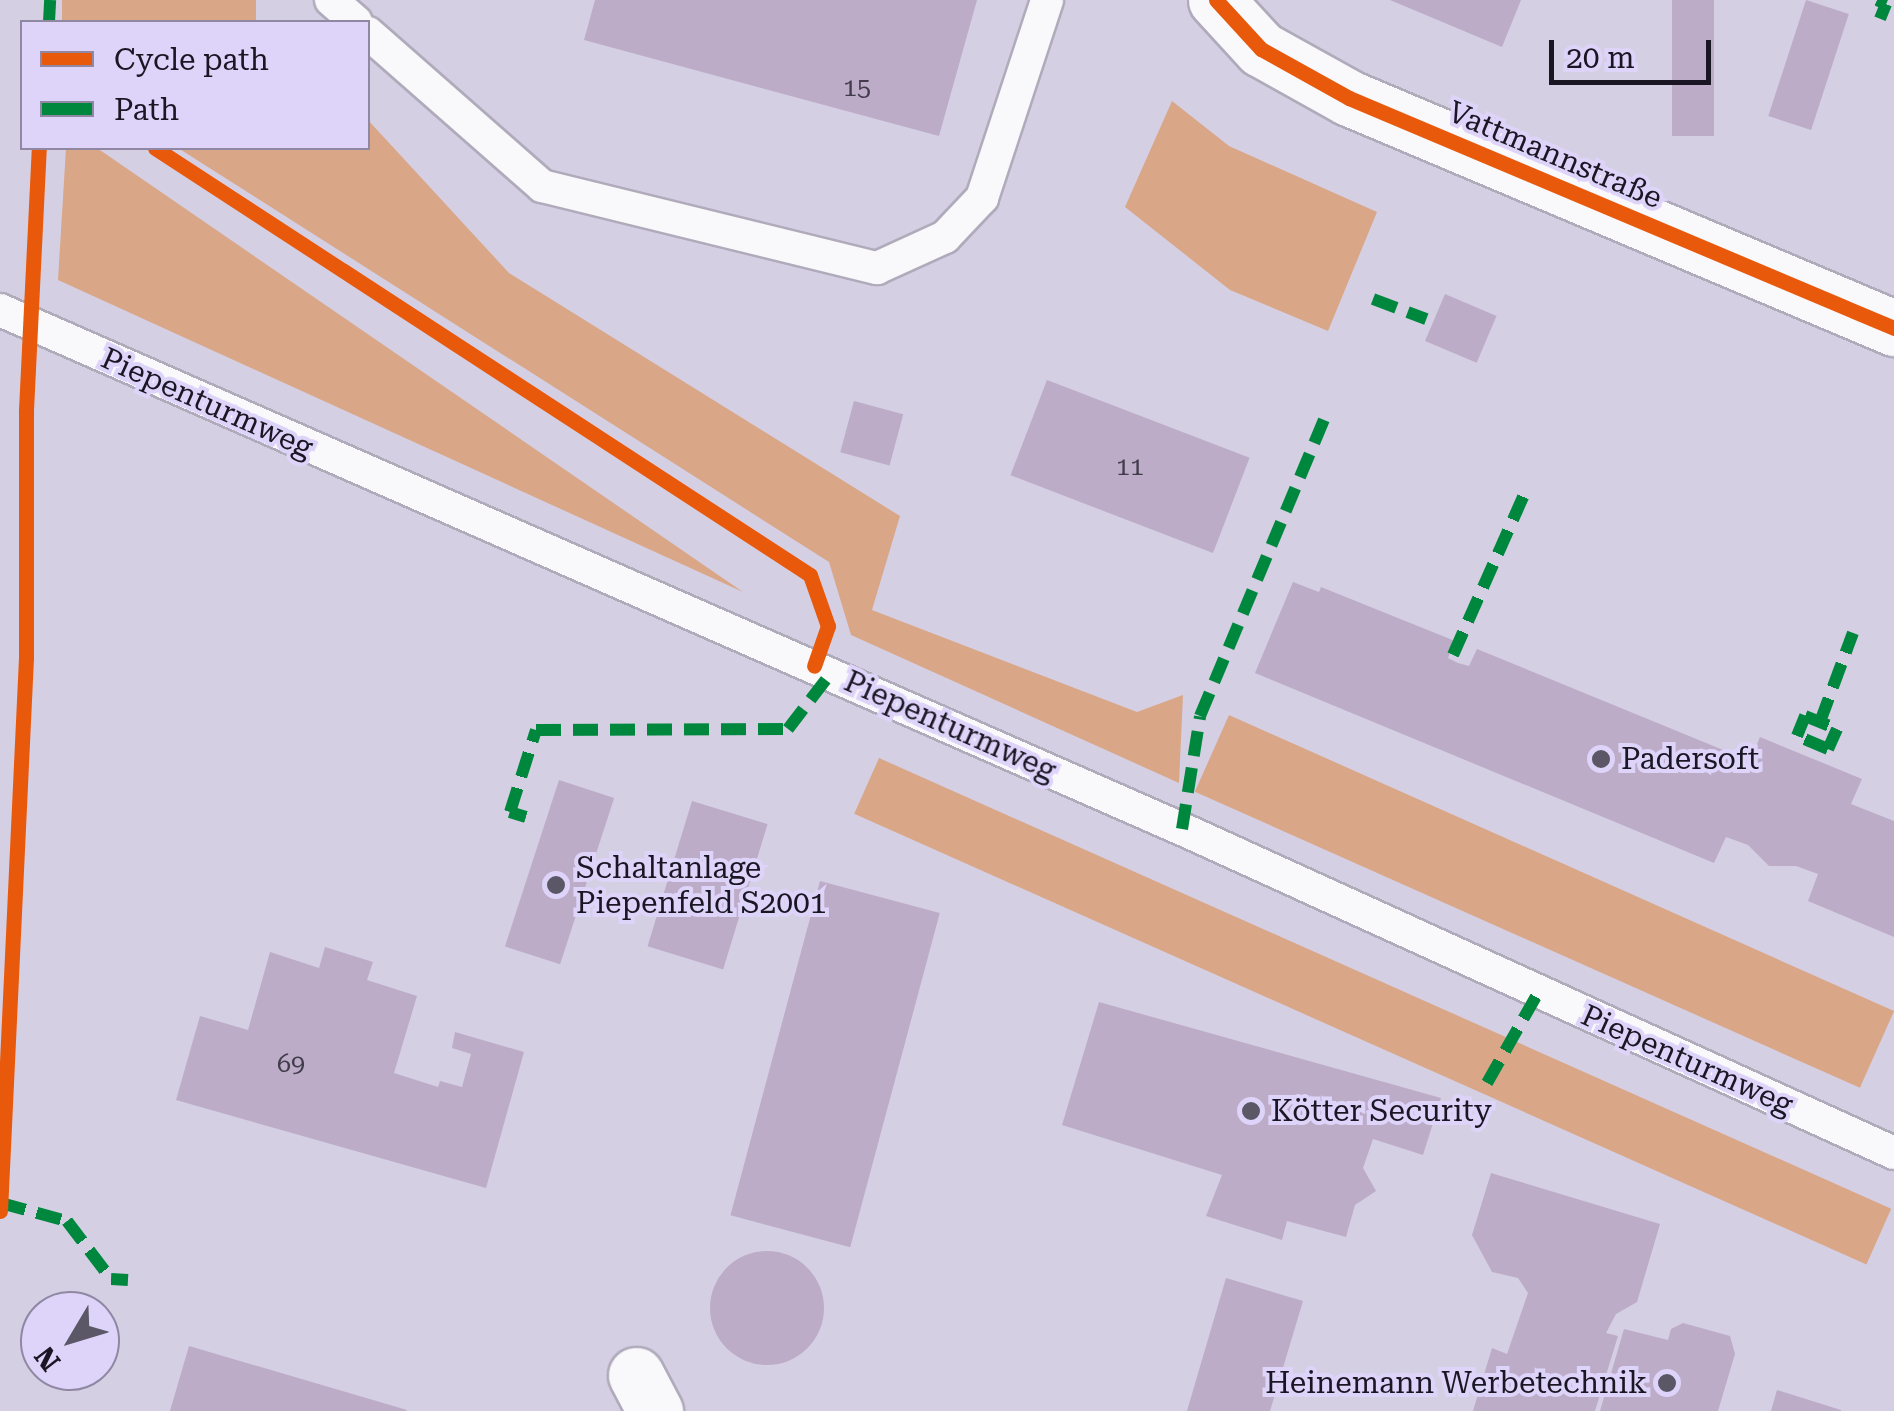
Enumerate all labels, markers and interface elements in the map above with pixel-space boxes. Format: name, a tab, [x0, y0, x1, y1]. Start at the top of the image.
legend	[20, 20, 370, 150]
scale bar	[1554, 20, 1716, 82]
text: 20 m	[1566, 40, 1635, 75]
text: Cycle path	[114, 42, 269, 77]
house number: 15	[843, 73, 871, 103]
text: Path	[114, 92, 179, 127]
street label: Vattmannstraße	[1443, 94, 1667, 216]
street label: Piepenturmweg	[96, 340, 318, 466]
house number: 11	[1116, 452, 1144, 482]
street label: Piepenturmweg	[839, 663, 1061, 789]
place label: Padersoft	[1621, 741, 1759, 777]
marker: Padersoft	[1590, 748, 1612, 770]
place label: Schaltanlage Piepenfeld S2001	[576, 850, 827, 920]
marker: Schaltanlage Piepenfeld S2001	[545, 874, 567, 896]
street label: Piepenturmweg	[1576, 997, 1798, 1123]
house number: 69	[277, 1049, 305, 1079]
place label: Kötter Security	[1271, 1093, 1492, 1129]
marker: Kötter Security	[1240, 1100, 1262, 1122]
north arrow	[20, 1291, 120, 1391]
text: N	[28, 1340, 67, 1377]
place label: Heinemann Werbetechnik	[1265, 1365, 1647, 1401]
marker: Heinemann Werbetechnik	[1656, 1372, 1678, 1394]

